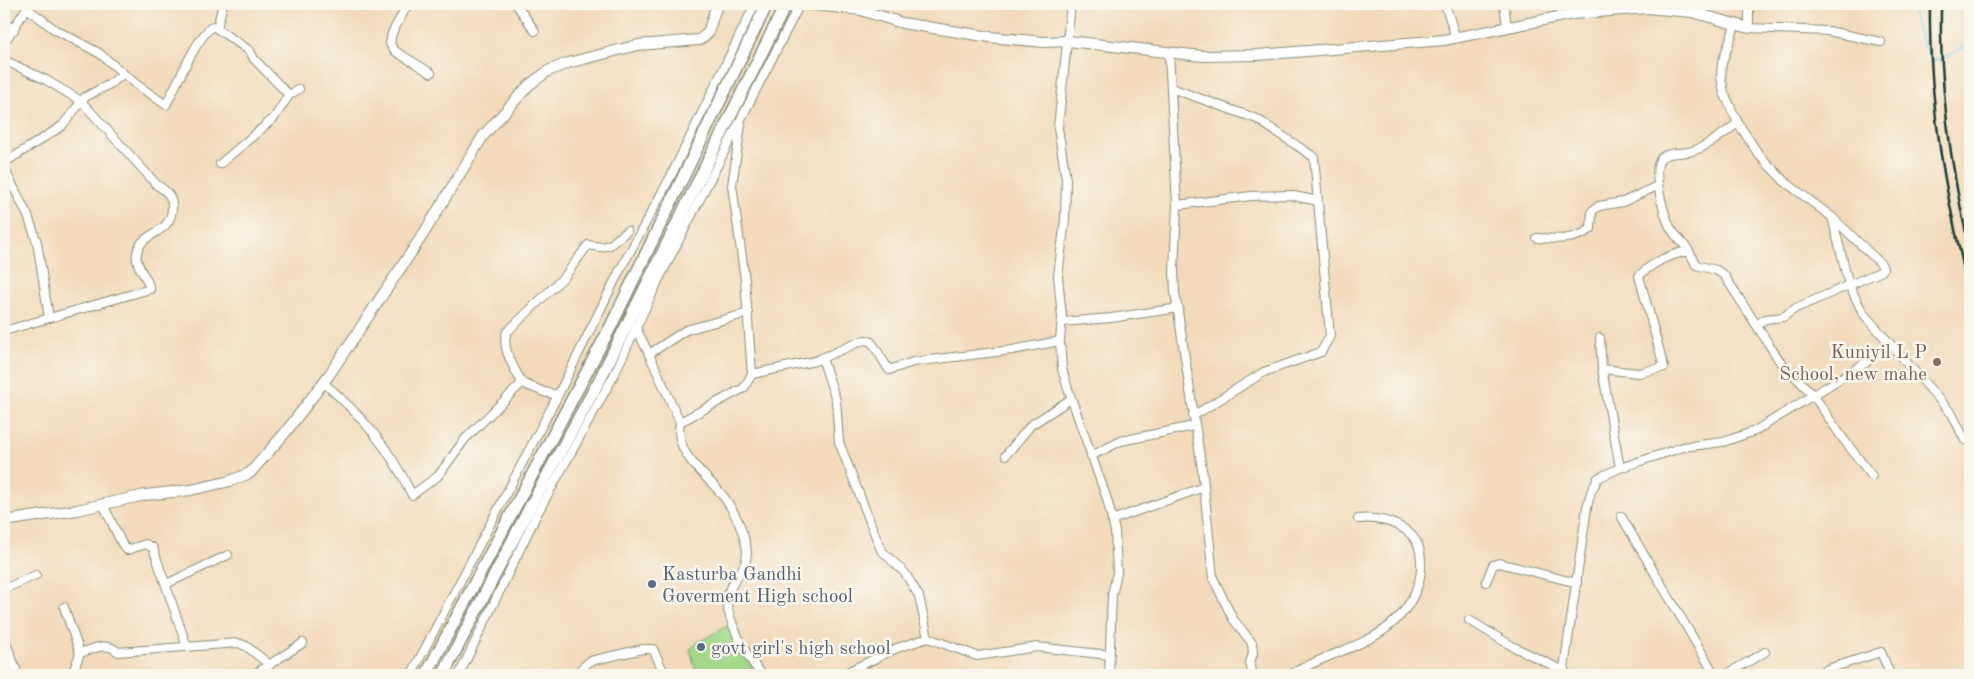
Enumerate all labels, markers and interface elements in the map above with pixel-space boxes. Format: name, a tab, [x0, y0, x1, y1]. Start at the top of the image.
place label: Kuniyil L P School, new mahe	[1779, 344, 1927, 385]
marker: Kuniyil L P School, new mahe	[1931, 356, 1943, 368]
place label: Kasturba Gandhi Goverment High school	[662, 566, 853, 607]
marker: Kasturba Gandhi Goverment High school	[646, 578, 658, 590]
place label: govt girl's high school	[711, 640, 891, 659]
marker: govt girl's high school	[695, 641, 707, 653]

